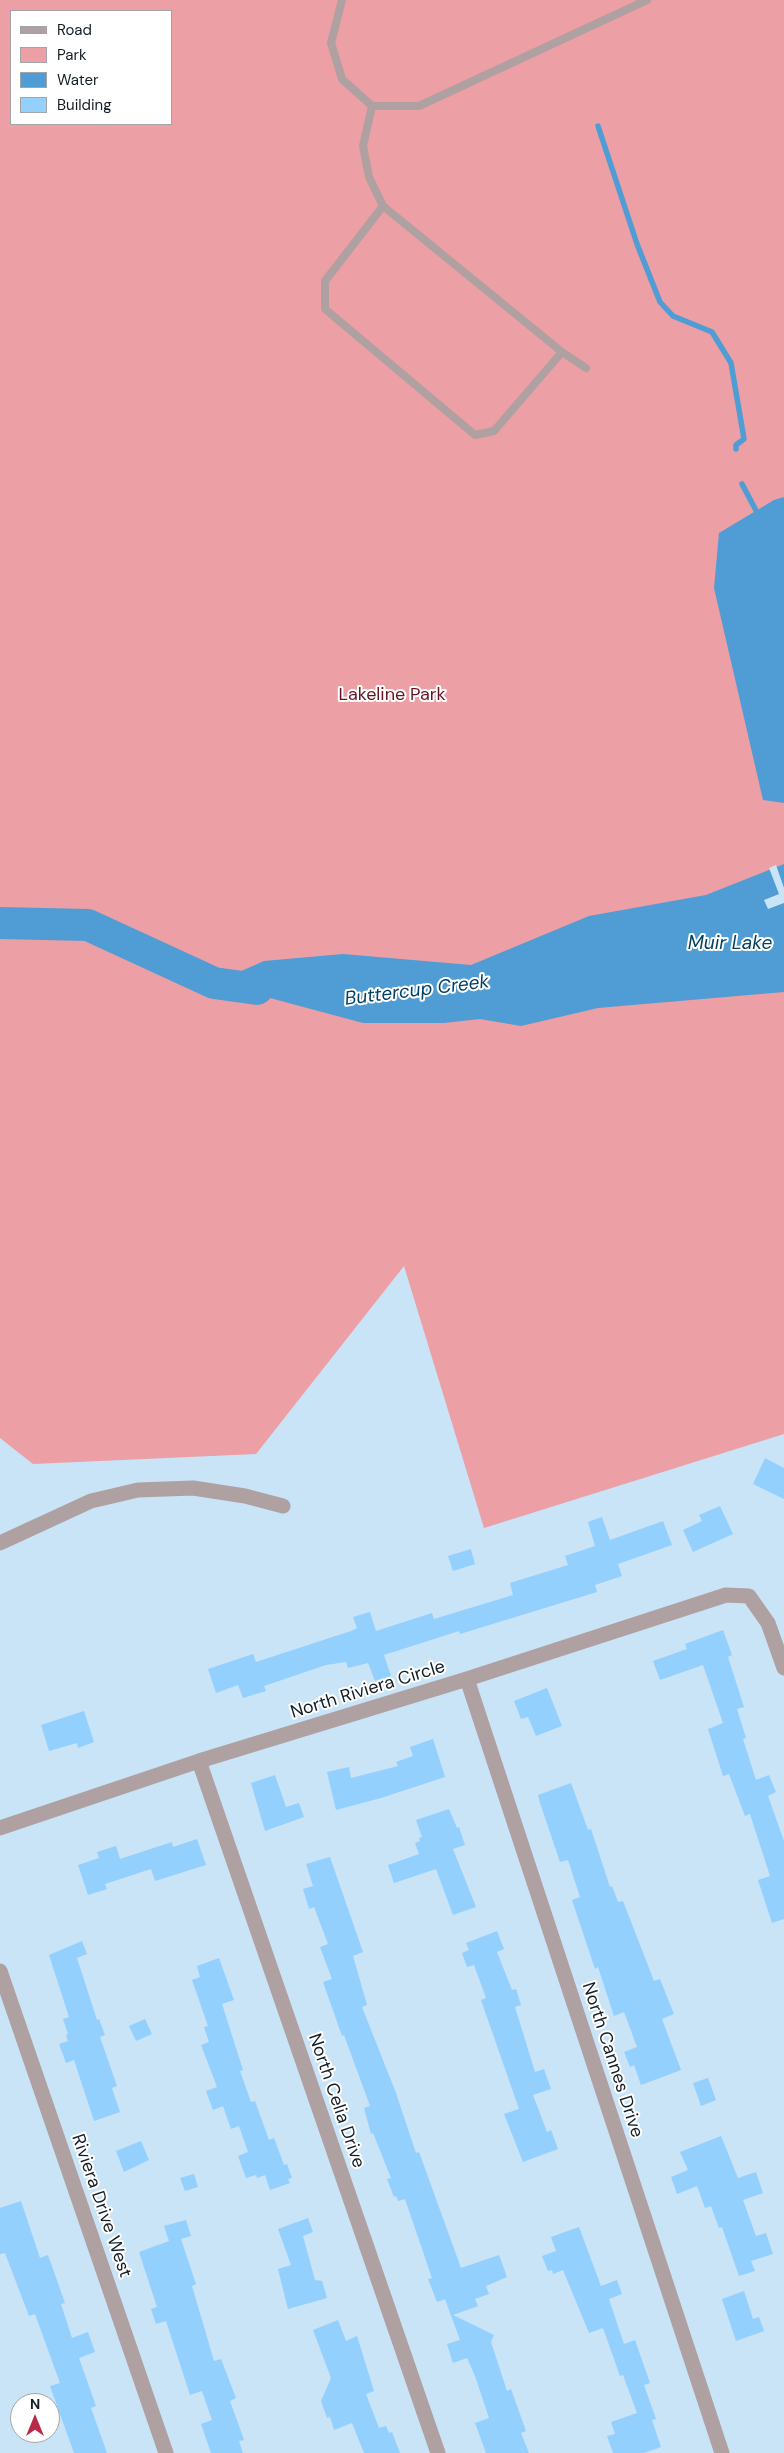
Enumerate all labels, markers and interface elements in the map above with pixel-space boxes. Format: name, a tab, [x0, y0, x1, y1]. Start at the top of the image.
legend	[10, 10, 172, 125]
text: Road	[57, 20, 92, 40]
text: Park	[57, 45, 87, 65]
text: Water	[57, 70, 98, 90]
text: Building	[57, 95, 112, 115]
park label: Lakeline Park	[338, 684, 446, 706]
water label: Muir Lake	[688, 933, 772, 955]
water label: Buttercup Creek	[344, 971, 490, 1011]
street label: North Riviera Circle	[288, 1656, 448, 1724]
street label: North Cannes Drive	[577, 1980, 647, 2140]
street label: North Celia Drive	[303, 2031, 369, 2171]
street label: Riviera Drive West	[66, 2132, 136, 2280]
north arrow	[10, 2393, 60, 2443]
text: N	[30, 2395, 40, 2413]

